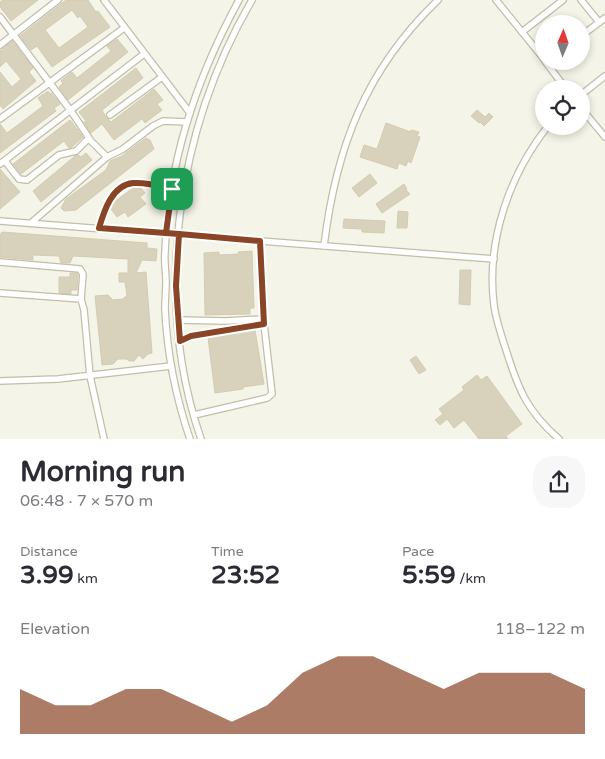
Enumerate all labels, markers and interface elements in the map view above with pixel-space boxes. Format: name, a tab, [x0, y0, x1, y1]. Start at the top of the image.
north arrow	[535, 15, 590, 70]
map controls	[535, 15, 590, 135]
button: locate	[535, 80, 590, 135]
pin	[151, 168, 193, 210]
icon: arrive	[158, 175, 186, 203]
text: Morning run	[20, 455, 185, 489]
button: share	[533, 456, 585, 508]
text: 06:48 · 7 × 570 m	[20, 491, 153, 511]
text: Distance	[20, 543, 78, 560]
text: Time	[211, 543, 244, 560]
text: Pace	[402, 543, 434, 560]
text: 3.99	[20, 560, 74, 590]
text: 23:52	[211, 560, 280, 590]
text: 5:59	[402, 560, 456, 590]
text: km	[74, 570, 98, 587]
text: /km	[456, 570, 486, 587]
text: Elevation	[20, 619, 90, 639]
text: 118–122 m	[495, 619, 585, 639]

